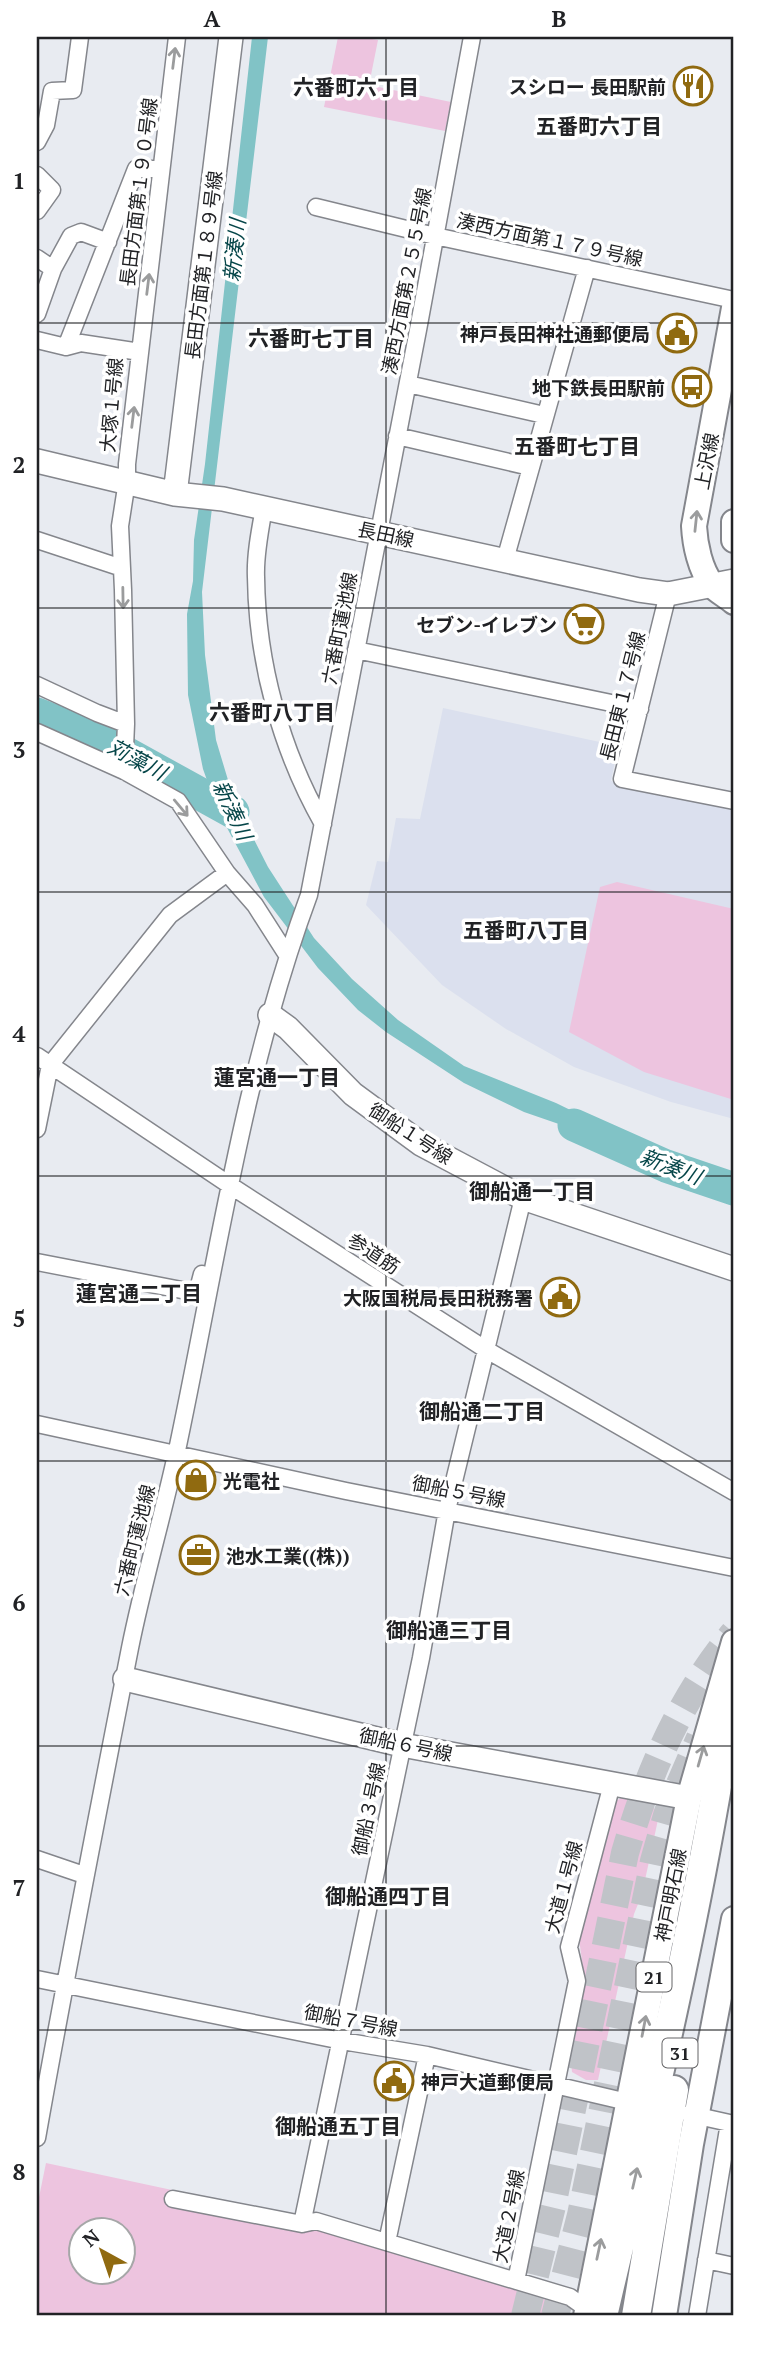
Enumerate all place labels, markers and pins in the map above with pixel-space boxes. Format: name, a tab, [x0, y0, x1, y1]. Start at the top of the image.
restaurant icon: スシロー 長田駅前	[672, 65, 714, 107]
place label: スシロー 長田駅前	[509, 74, 666, 99]
public building icon: 神戸長田神社通郵便局	[656, 312, 698, 354]
place label: 神戸長田神社通郵便局	[460, 321, 650, 346]
bus stop icon: 地下鉄長田駅前	[671, 366, 713, 408]
place label: 地下鉄長田駅前	[532, 375, 665, 400]
supermarket icon: セブン-イレブン	[563, 603, 605, 645]
place label: セブン-イレブン	[416, 612, 557, 637]
public building icon: 大阪国税局長田税務署	[539, 1276, 581, 1318]
place label: 大阪国税局長田税務署	[343, 1285, 533, 1310]
shop icon: 光電社	[175, 1459, 217, 1501]
place label: 光電社	[223, 1468, 280, 1493]
office icon: 池水工業((株))	[178, 1534, 220, 1576]
place label: 池水工業((株))	[226, 1543, 350, 1568]
public building icon: 神戸大道郵便局	[373, 2060, 415, 2102]
place label: 神戸大道郵便局	[421, 2069, 554, 2094]

